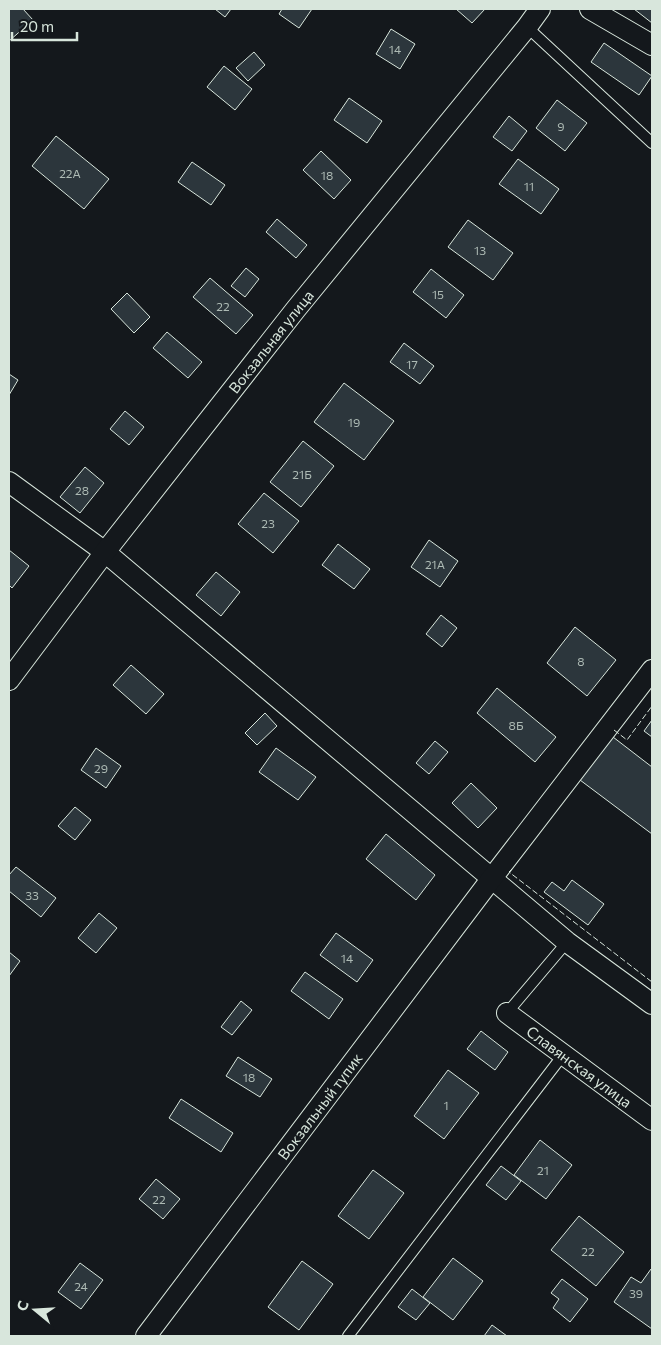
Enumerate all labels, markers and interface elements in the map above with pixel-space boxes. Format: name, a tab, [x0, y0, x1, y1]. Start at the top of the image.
scale bar	[12, 10, 78, 42]
text: 20 m	[20, 17, 54, 35]
house number: 14	[389, 42, 401, 56]
house number: 9	[557, 119, 565, 133]
house number: 22А	[59, 166, 81, 180]
house number: 18	[321, 168, 333, 182]
house number: 11	[524, 179, 534, 193]
house number: 13	[474, 243, 486, 257]
street label: Вокзальная улица	[225, 286, 317, 397]
house number: 15	[432, 287, 444, 301]
house number: 22	[216, 299, 230, 313]
house number: 17	[406, 357, 418, 371]
house number: 19	[348, 415, 360, 429]
house number: 21Б	[292, 467, 312, 481]
house number: 28	[75, 483, 89, 497]
house number: 23	[261, 516, 275, 530]
house number: 21А	[425, 557, 445, 571]
house number: 8	[577, 654, 585, 668]
house number: 8Б	[509, 718, 524, 732]
house number: 29	[94, 761, 108, 775]
house number: 33	[25, 888, 39, 902]
house number: 14	[341, 951, 353, 965]
street label: Славянская улица	[523, 1022, 636, 1111]
street label: Вокзальный тупик	[274, 1049, 366, 1163]
house number: 18	[243, 1070, 255, 1084]
house number: 1	[443, 1098, 449, 1112]
house number: 21	[537, 1163, 549, 1177]
house number: 22	[152, 1192, 166, 1206]
house number: 22	[581, 1244, 595, 1258]
house number: 24	[74, 1279, 88, 1293]
north arrow	[10, 1285, 60, 1335]
house number: 39	[629, 1286, 643, 1300]
text: С	[13, 1299, 32, 1313]

